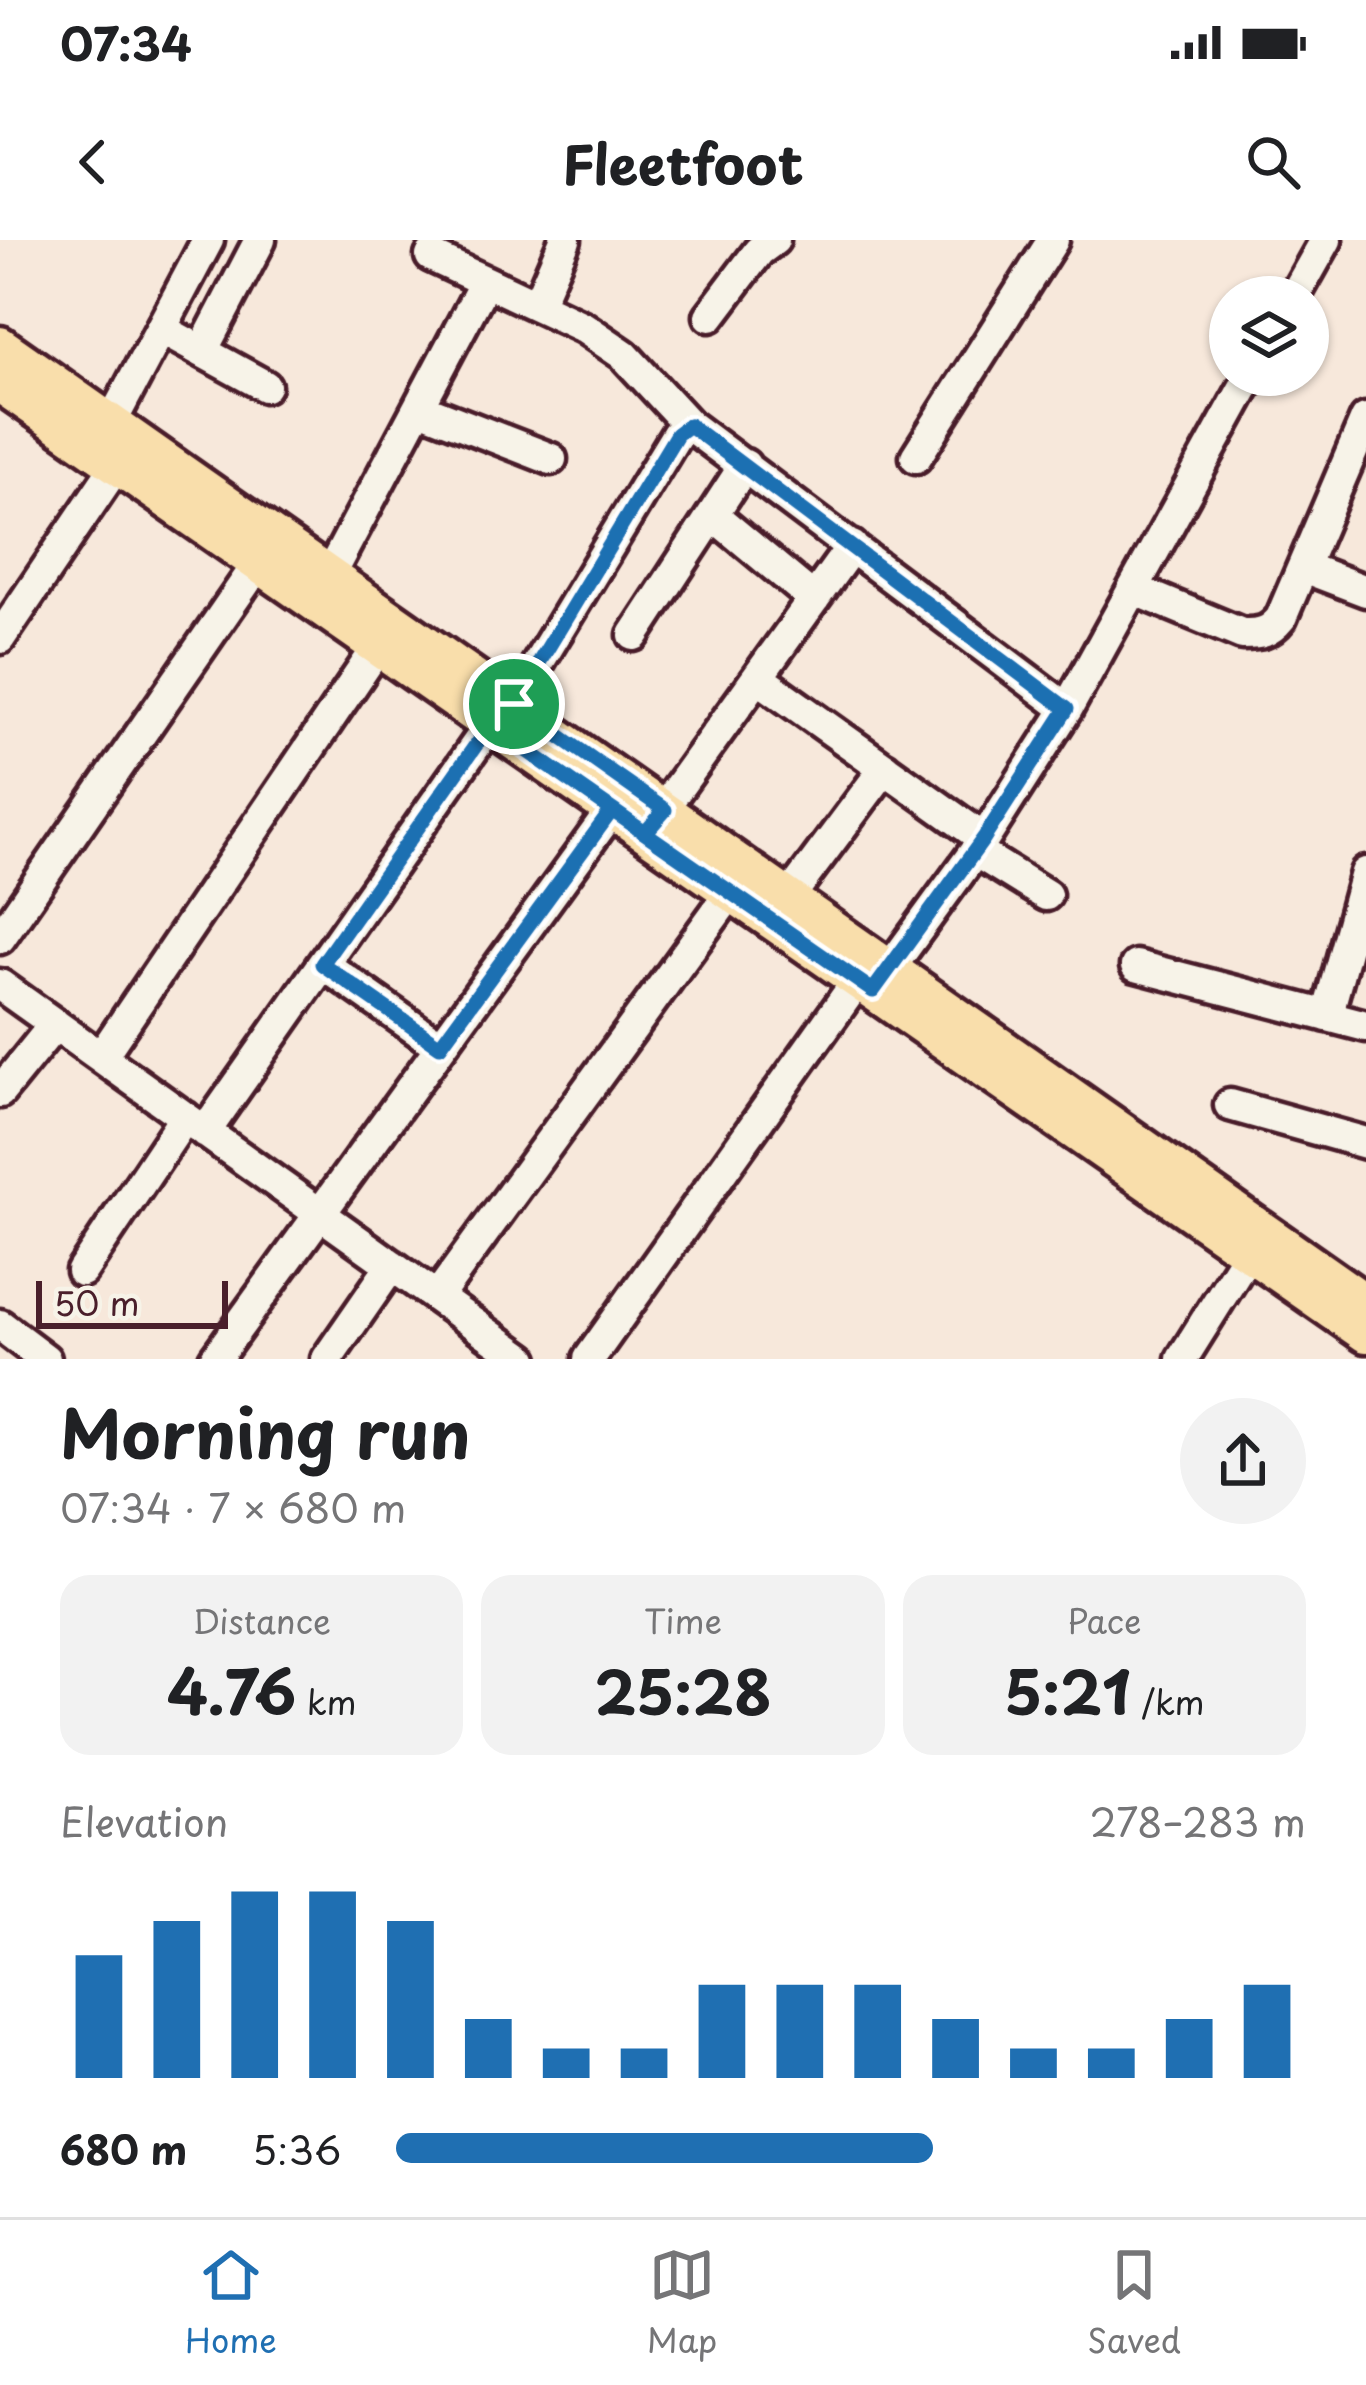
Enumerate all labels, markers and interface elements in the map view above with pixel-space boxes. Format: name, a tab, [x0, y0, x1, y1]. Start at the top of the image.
text: 07:34	[60, 8, 192, 76]
text: Fleetfoot	[562, 122, 804, 203]
icon: back	[60, 129, 126, 195]
icon: search	[1240, 129, 1306, 195]
map controls	[1209, 276, 1329, 396]
button: layers	[1209, 276, 1329, 396]
pin	[463, 653, 565, 755]
icon: arrive	[481, 671, 547, 737]
scale bar	[36, 1275, 228, 1328]
text: 50 m	[54, 1277, 140, 1327]
text: Morning run	[60, 1382, 470, 1481]
button: share	[1180, 1398, 1306, 1524]
text: 07:34 · 7 × 680 m	[60, 1477, 406, 1536]
text: Distance	[192, 1595, 331, 1645]
text: Time	[644, 1595, 722, 1645]
text: Pace	[1067, 1595, 1142, 1645]
text: 4.76	[167, 1645, 296, 1735]
text: 25:28	[594, 1645, 772, 1735]
text: 5:21	[1004, 1645, 1131, 1735]
text: km	[296, 1676, 357, 1726]
text: /km	[1131, 1676, 1205, 1726]
text: Elevation	[60, 1791, 228, 1850]
text: 278–283 m	[1089, 1791, 1306, 1850]
text: 680 m	[60, 2119, 187, 2178]
text: 5:36	[252, 2119, 341, 2178]
tab: Home	[185, 2242, 277, 2364]
tab: Map	[647, 2242, 717, 2364]
tab: Saved	[1087, 2242, 1181, 2364]

